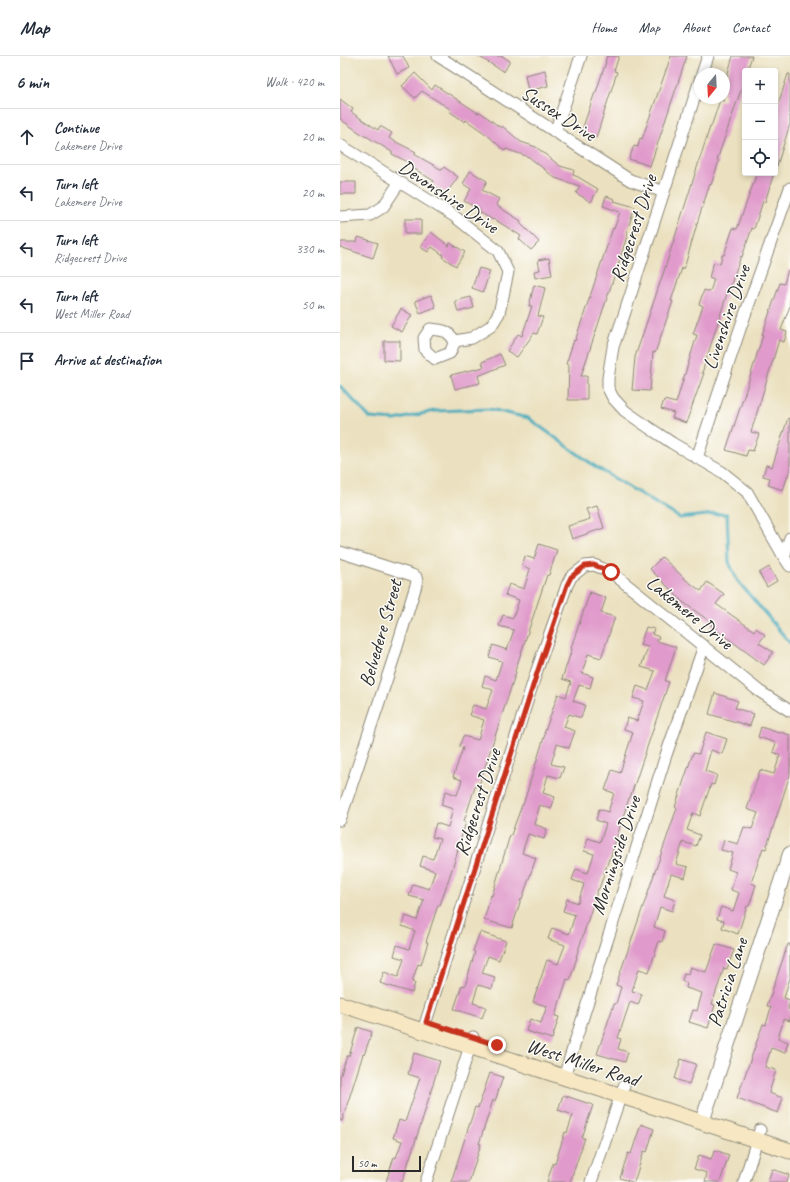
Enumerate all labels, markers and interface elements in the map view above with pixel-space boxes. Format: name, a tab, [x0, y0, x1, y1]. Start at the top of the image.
text: Map	[20, 16, 50, 40]
text: Home	[591, 19, 617, 36]
text: Map	[639, 19, 660, 36]
text: About	[682, 19, 710, 36]
text: Contact	[732, 19, 770, 36]
north arrow	[694, 68, 730, 104]
map controls	[742, 68, 778, 176]
button: +	[742, 68, 778, 104]
text: 6 min	[16, 72, 49, 93]
text: Walk · 420 m	[265, 74, 324, 90]
street label: Sussex Drive	[517, 80, 602, 148]
button: −	[742, 104, 778, 140]
text: Continue	[54, 119, 99, 138]
icon: ahead	[16, 126, 38, 148]
text: 20 m	[302, 129, 324, 145]
text: Lakemere Drive	[54, 138, 122, 154]
button: locate	[742, 140, 778, 176]
street label: Devonshire Drive	[394, 154, 505, 240]
street label: Ridgecrest Drive	[604, 170, 663, 285]
text: Turn left	[54, 175, 97, 194]
icon: left	[16, 182, 38, 204]
text: 20 m	[302, 185, 324, 201]
text: Lakemere Drive	[54, 194, 122, 210]
text: Turn left	[54, 231, 97, 250]
icon: left	[16, 238, 38, 260]
text: 330 m	[296, 241, 324, 257]
text: Ridgecrest Drive	[54, 250, 126, 266]
street label: Livenshire Drive	[697, 260, 756, 373]
text: Turn left	[54, 287, 97, 306]
icon: left	[16, 294, 38, 316]
text: 50 m	[302, 297, 324, 313]
text: West Miller Road	[54, 306, 130, 322]
icon: arrive	[16, 350, 38, 372]
text: Arrive at destination	[54, 351, 161, 370]
route start	[602, 563, 620, 581]
street label: Lakemere Drive	[641, 570, 739, 656]
street label: Belvedere Street	[353, 575, 408, 689]
street label: Ridgecrest Drive	[448, 744, 507, 859]
street label: Morningside Drive	[585, 791, 647, 918]
street label: Patricia Lane	[701, 933, 754, 1030]
street label: West Miller Road	[524, 1033, 645, 1093]
route end	[488, 1036, 506, 1054]
scale bar	[352, 1154, 421, 1173]
text: 50 m	[358, 1156, 377, 1170]

